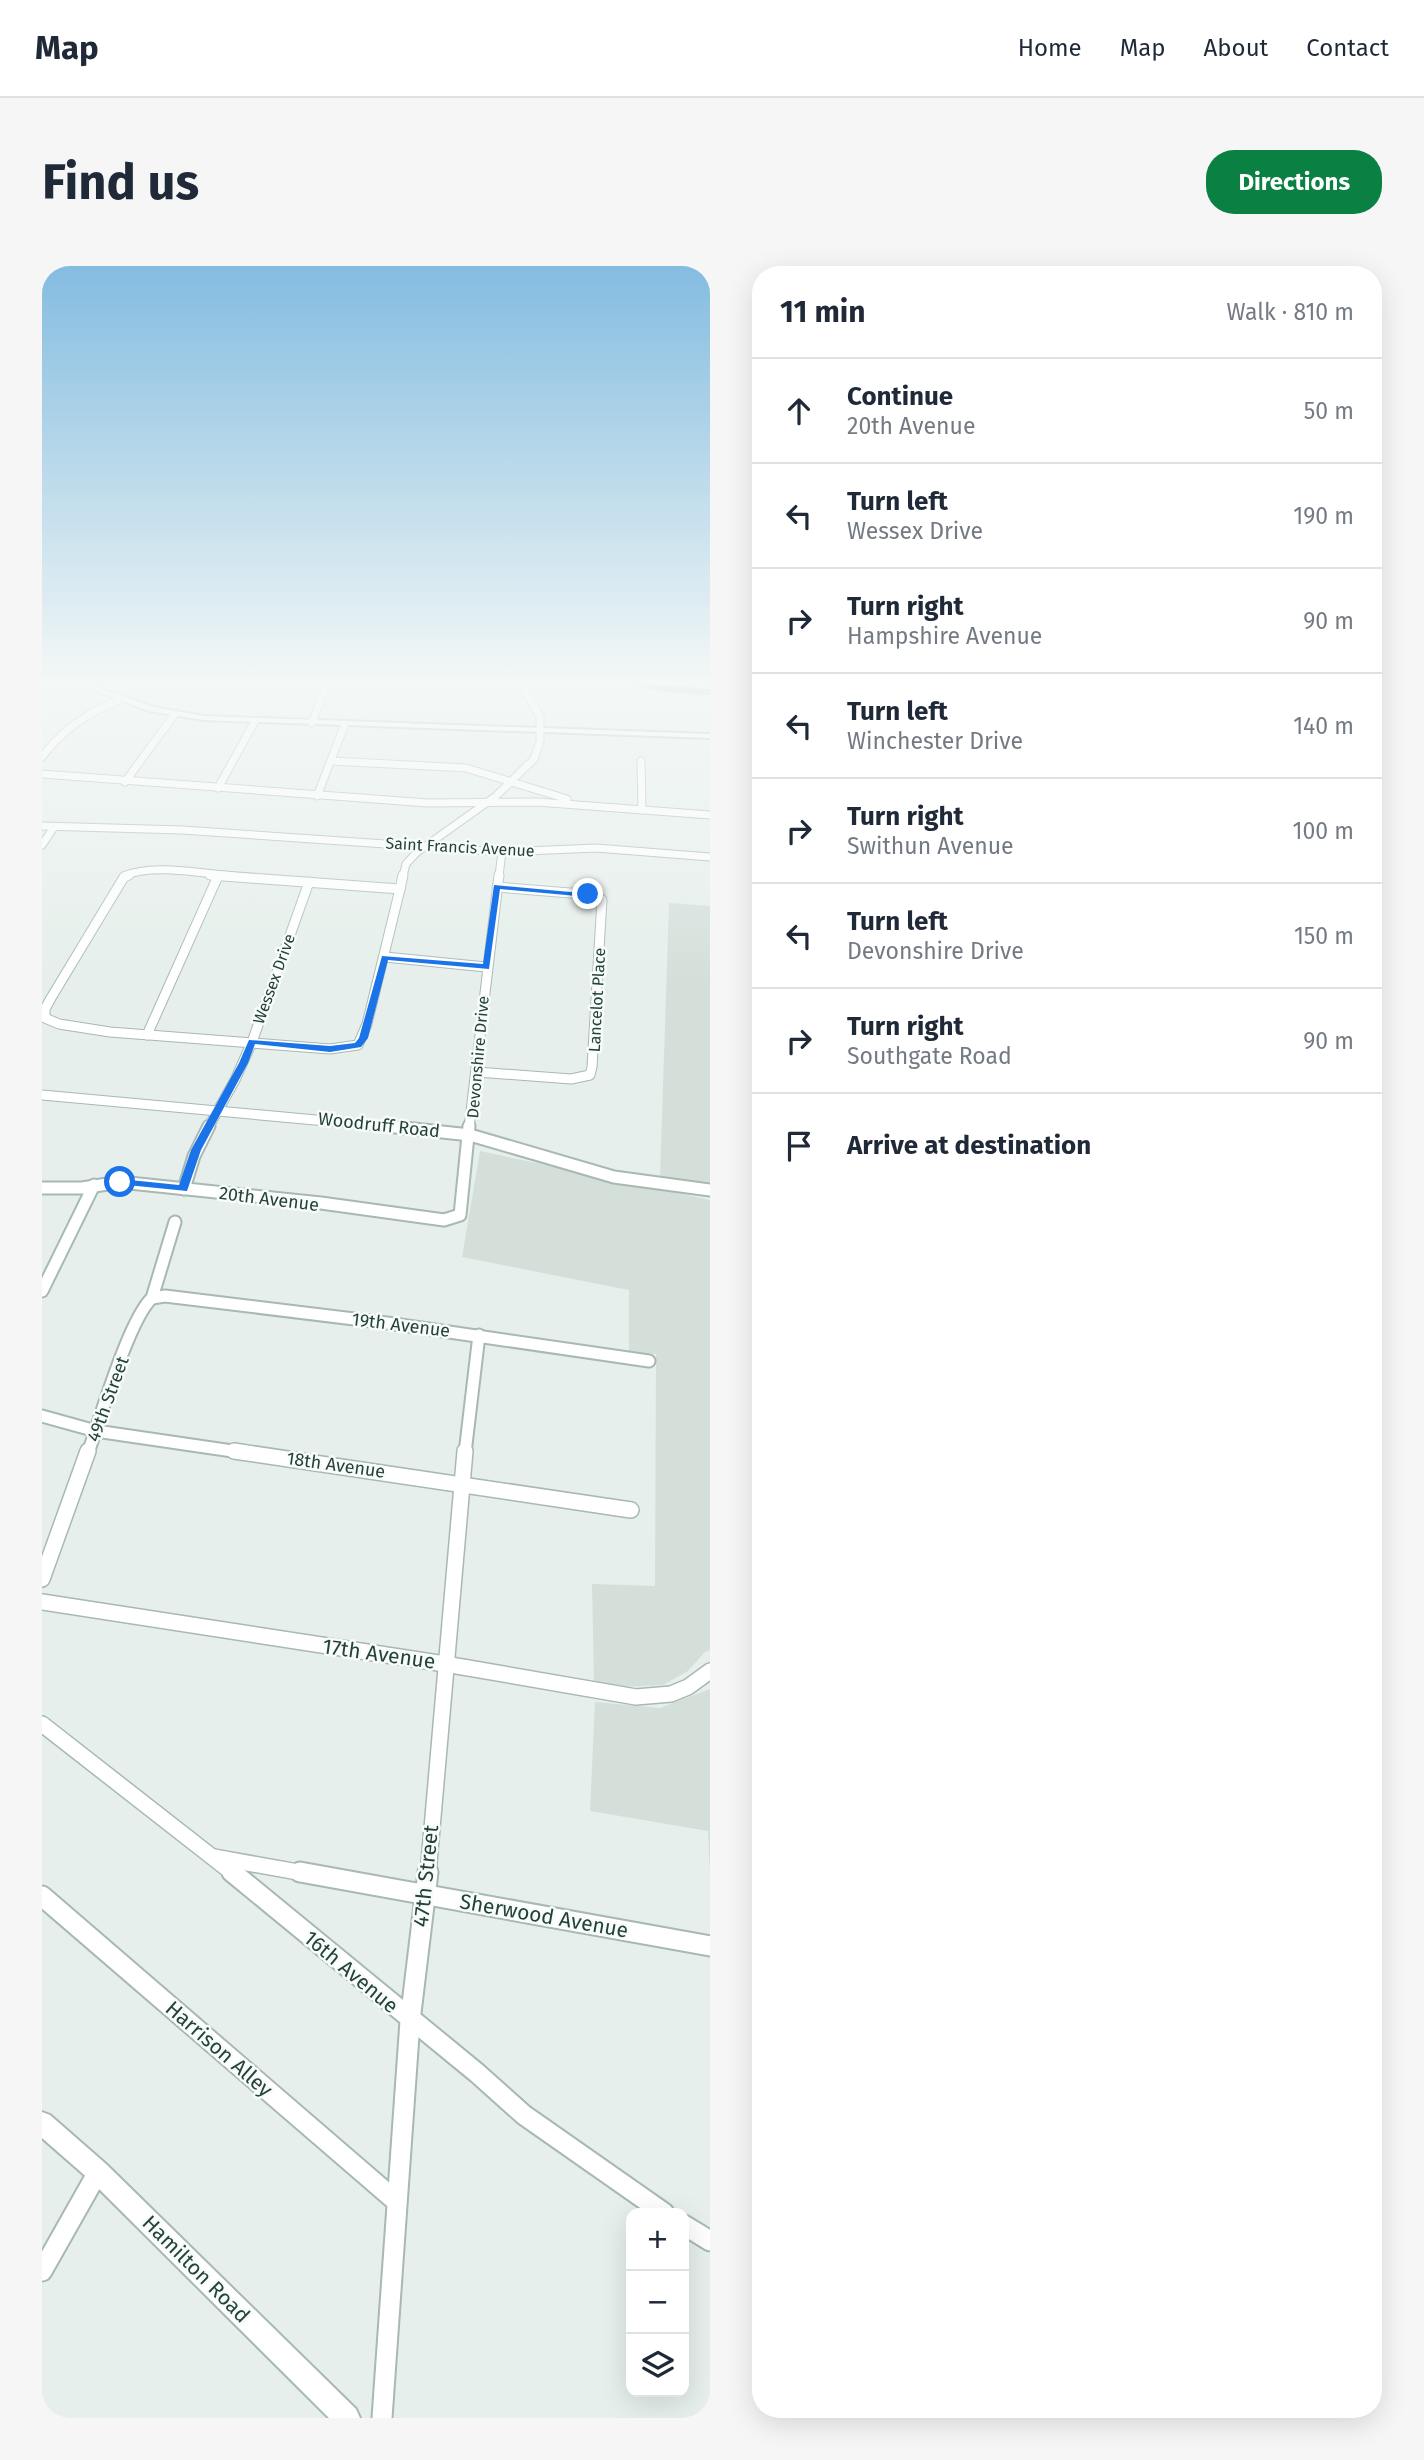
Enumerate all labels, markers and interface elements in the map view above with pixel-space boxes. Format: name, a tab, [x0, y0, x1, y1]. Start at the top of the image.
text: Map	[35, 28, 99, 68]
text: Home	[1018, 34, 1082, 62]
text: Map	[1120, 34, 1166, 62]
text: About	[1204, 34, 1268, 62]
text: Contact	[1306, 34, 1389, 62]
button: Directions	[1206, 150, 1382, 214]
text: Find us	[42, 153, 199, 212]
text: 11 min	[780, 294, 866, 330]
text: Walk · 810 m	[1227, 298, 1354, 326]
text: Continue	[847, 381, 953, 412]
icon: ahead	[780, 392, 818, 430]
text: 50 m	[1304, 397, 1354, 425]
text: 20th Avenue	[847, 412, 975, 440]
text: Turn left	[847, 486, 948, 517]
icon: left	[780, 497, 818, 535]
text: 190 m	[1293, 502, 1354, 530]
text: Wessex Drive	[847, 517, 983, 545]
text: Turn right	[847, 591, 964, 622]
icon: right	[780, 602, 818, 640]
text: 90 m	[1303, 607, 1354, 635]
text: Hampshire Avenue	[847, 622, 1042, 650]
text: Turn left	[847, 696, 948, 727]
icon: left	[780, 707, 818, 745]
text: 140 m	[1293, 712, 1354, 740]
text: Winchester Drive	[847, 727, 1023, 755]
text: Turn right	[847, 801, 964, 832]
icon: right	[780, 812, 818, 850]
text: 100 m	[1293, 817, 1354, 845]
text: Swithun Avenue	[847, 832, 1014, 860]
street label: Saint Francis Avenue	[385, 834, 535, 860]
route end	[572, 878, 603, 909]
text: Turn left	[847, 906, 948, 937]
icon: left	[780, 917, 818, 955]
text: 150 m	[1294, 922, 1354, 950]
street label: Wessex Drive	[249, 931, 299, 1027]
text: Devonshire Drive	[847, 937, 1024, 965]
street label: Lancelot Place	[585, 947, 609, 1053]
street label: Devonshire Drive	[463, 995, 493, 1119]
text: Turn right	[847, 1011, 964, 1042]
icon: right	[780, 1022, 818, 1060]
text: 90 m	[1303, 1027, 1354, 1055]
text: Southgate Road	[847, 1042, 1012, 1070]
street label: Woodruff Road	[317, 1108, 441, 1142]
icon: arrive	[780, 1127, 818, 1165]
text: Arrive at destination	[847, 1130, 1091, 1161]
route start	[104, 1166, 135, 1197]
street label: 20th Avenue	[218, 1182, 320, 1216]
street label: 19th Avenue	[351, 1308, 451, 1342]
street label: 49th Street	[82, 1353, 134, 1445]
street label: 18th Avenue	[285, 1447, 387, 1483]
street label: 17th Avenue	[321, 1633, 437, 1675]
street label: 47th Street	[408, 1823, 444, 1928]
street label: Sherwood Avenue	[458, 1888, 630, 1944]
street label: 16th Avenue	[298, 1925, 404, 2019]
street label: Harrison Alley	[160, 1995, 278, 2103]
map controls	[626, 2208, 689, 2397]
button: +	[626, 2208, 689, 2271]
street label: Hamilton Road	[137, 2210, 255, 2328]
button: −	[626, 2271, 689, 2334]
button: layers	[626, 2334, 689, 2397]

